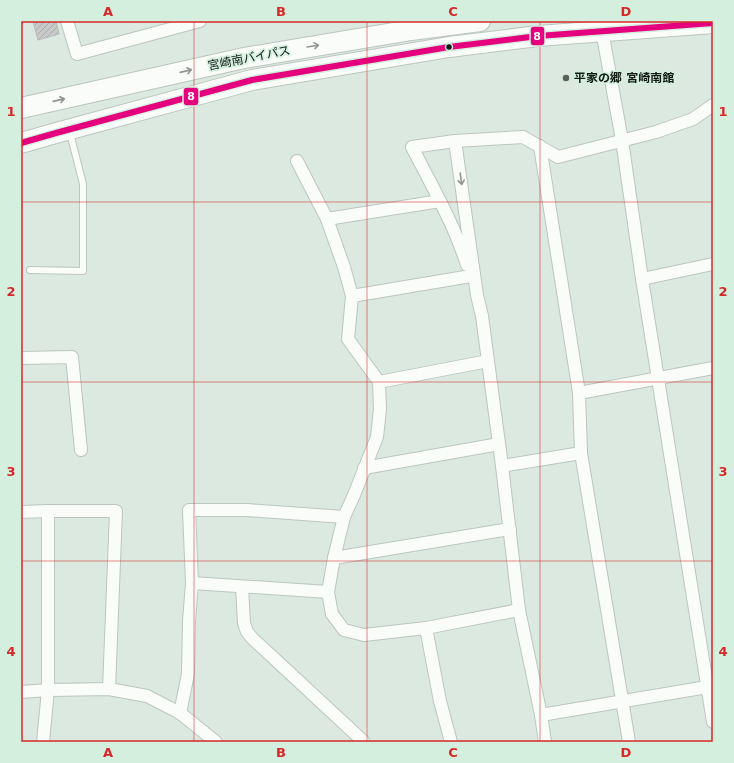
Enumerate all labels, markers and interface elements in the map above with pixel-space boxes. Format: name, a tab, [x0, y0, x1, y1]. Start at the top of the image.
text: A	[103, 4, 113, 19]
text: B	[276, 4, 286, 19]
text: C	[448, 4, 458, 19]
text: D	[621, 4, 632, 19]
line badge: 8	[530, 26, 545, 46]
text: 8	[533, 30, 541, 43]
one-way arrow	[306, 42, 319, 50]
unlabelled marker	[444, 42, 454, 52]
street label: 宮崎南バイパス	[207, 43, 291, 73]
one-way arrow	[179, 66, 192, 74]
place label: 平家の郷 宮崎南館	[574, 71, 674, 85]
marker: 平家の郷 宮崎南館	[561, 73, 571, 83]
line badge: 8	[183, 87, 199, 106]
text: 8	[187, 90, 195, 103]
one-way arrow	[52, 95, 65, 103]
text: 1	[6, 104, 16, 119]
text: 1	[718, 104, 728, 119]
one-way arrow	[457, 172, 465, 185]
text: 2	[6, 284, 16, 299]
text: 2	[718, 284, 728, 299]
text: 3	[6, 464, 16, 479]
text: 3	[718, 464, 728, 479]
text: 4	[6, 644, 16, 659]
text: 4	[718, 644, 728, 659]
text: A	[103, 745, 113, 760]
text: B	[276, 745, 286, 760]
text: C	[448, 745, 458, 760]
text: D	[621, 745, 632, 760]

